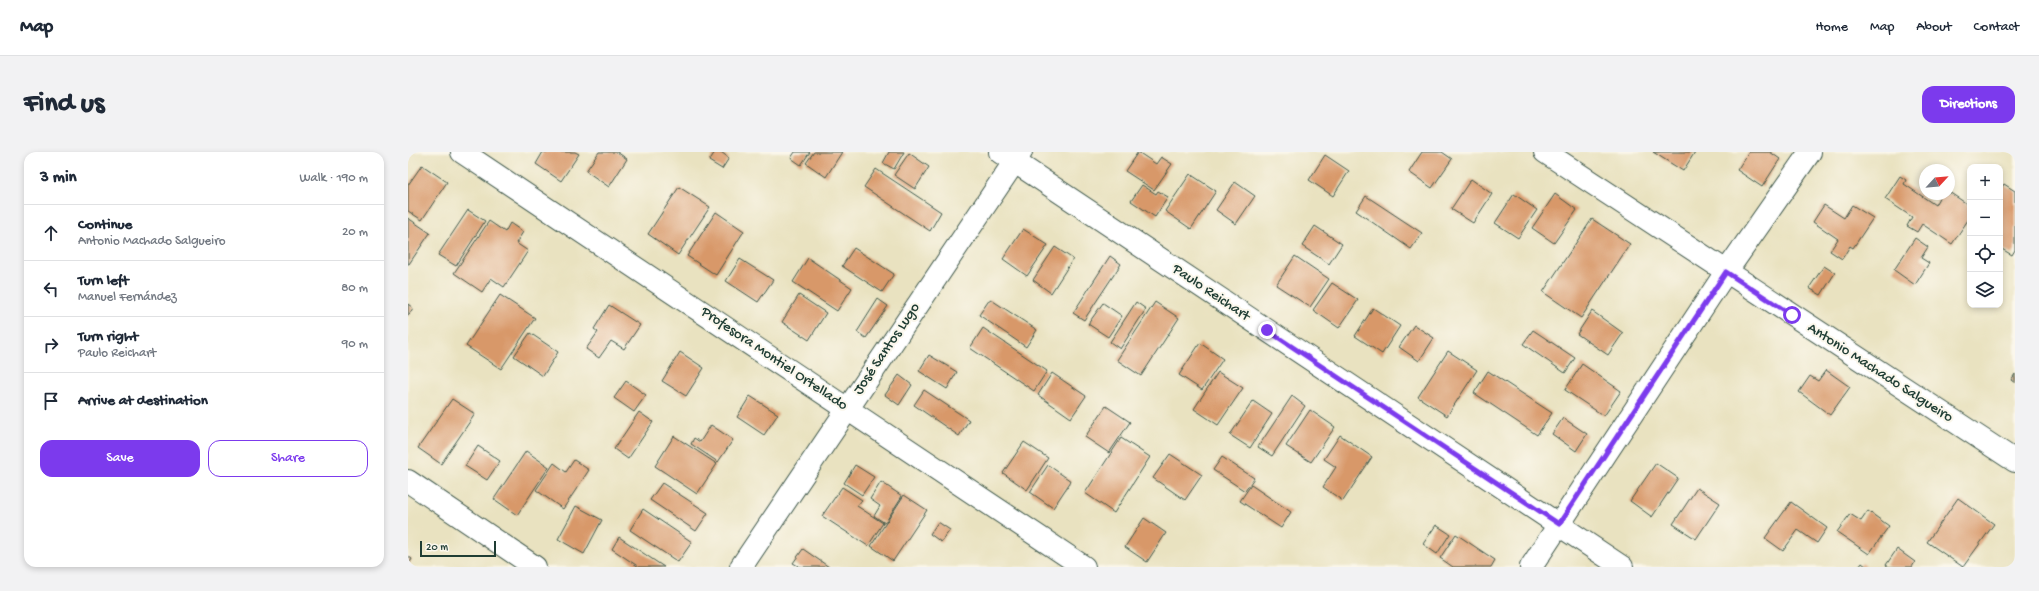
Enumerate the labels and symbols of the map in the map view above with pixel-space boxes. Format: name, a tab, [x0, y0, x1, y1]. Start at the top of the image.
north arrow	[1919, 164, 1955, 200]
street label: Paulo Reichart	[1168, 260, 1255, 327]
street label: José Santos Lugo	[850, 300, 924, 398]
street label: Profesora Montiel Ortellado	[696, 303, 851, 415]
route start	[1783, 306, 1801, 324]
street label: Antonio Machado Salgueiro	[1804, 319, 1956, 427]
route end	[1258, 321, 1276, 339]
scale bar	[420, 539, 496, 558]

